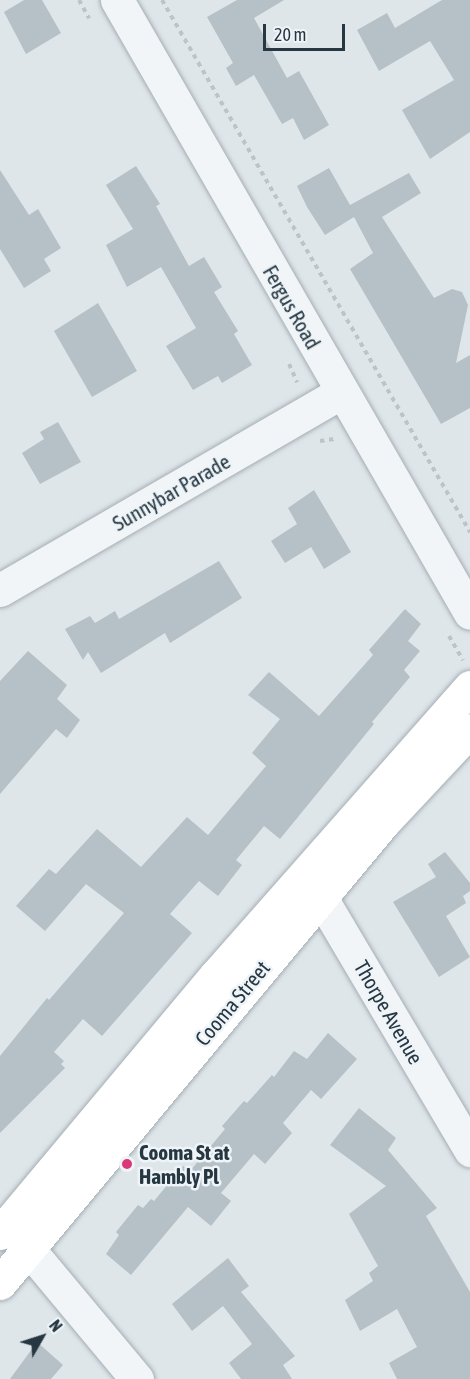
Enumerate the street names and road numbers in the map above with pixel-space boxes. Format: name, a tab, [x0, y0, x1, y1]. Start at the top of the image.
street label: Fergus Road	[258, 261, 326, 353]
street label: Sunnybar Parade	[108, 448, 234, 536]
street label: Cooma Street	[189, 955, 275, 1051]
street label: Thorpe Avenue	[349, 956, 429, 1068]

